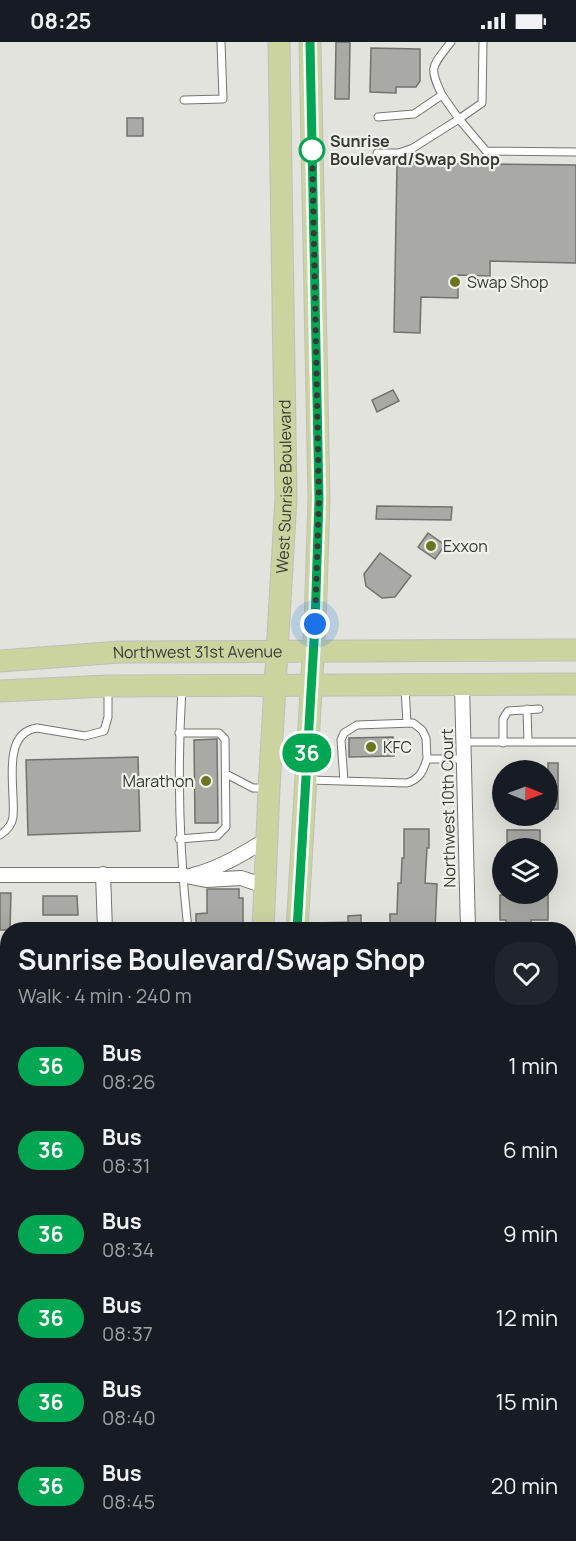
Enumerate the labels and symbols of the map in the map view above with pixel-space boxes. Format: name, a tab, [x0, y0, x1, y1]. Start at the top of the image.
place label: Sunrise Boulevard/Swap Shop	[330, 130, 500, 170]
marker: Sunrise Boulevard/Swap Shop	[299, 137, 325, 163]
place label: Swap Shop	[467, 271, 549, 293]
marker: Swap Shop	[448, 275, 462, 289]
street label: West Sunrise Boulevard	[271, 399, 297, 574]
place label: Exxon	[443, 535, 488, 557]
marker: Exxon	[424, 539, 438, 553]
your location	[300, 609, 330, 639]
street label: Northwest 31st Avenue	[112, 640, 282, 663]
street label: Northwest 10th Court	[436, 728, 460, 888]
line badge: 36	[280, 734, 334, 772]
place label: KFC	[383, 736, 412, 758]
marker: KFC	[364, 740, 378, 754]
north arrow	[492, 760, 558, 826]
place label: Marathon	[122, 770, 194, 792]
marker: Marathon	[199, 774, 213, 788]

